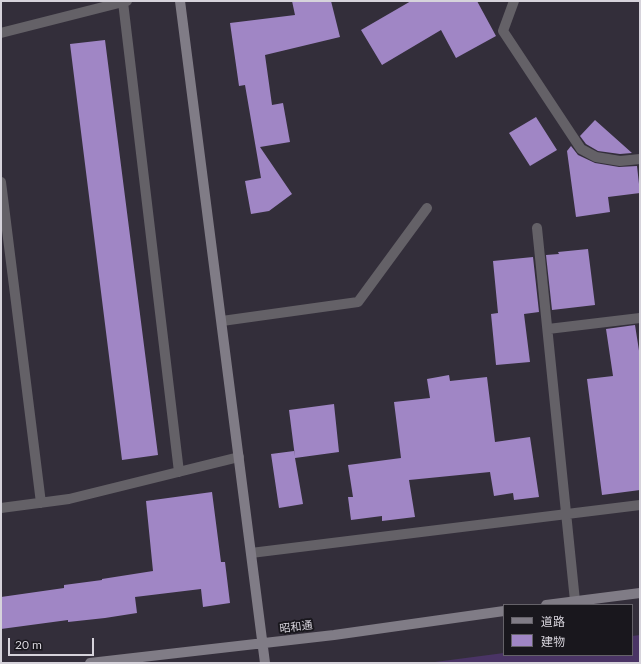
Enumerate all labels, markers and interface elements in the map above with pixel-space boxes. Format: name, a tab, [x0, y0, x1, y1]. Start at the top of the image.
legend	[503, 604, 633, 656]
text: 道路	[541, 614, 565, 629]
street label: 昭和通	[279, 618, 313, 636]
scale bar	[10, 630, 96, 656]
text: 建物	[541, 634, 565, 649]
text: 20 m	[15, 637, 42, 652]

